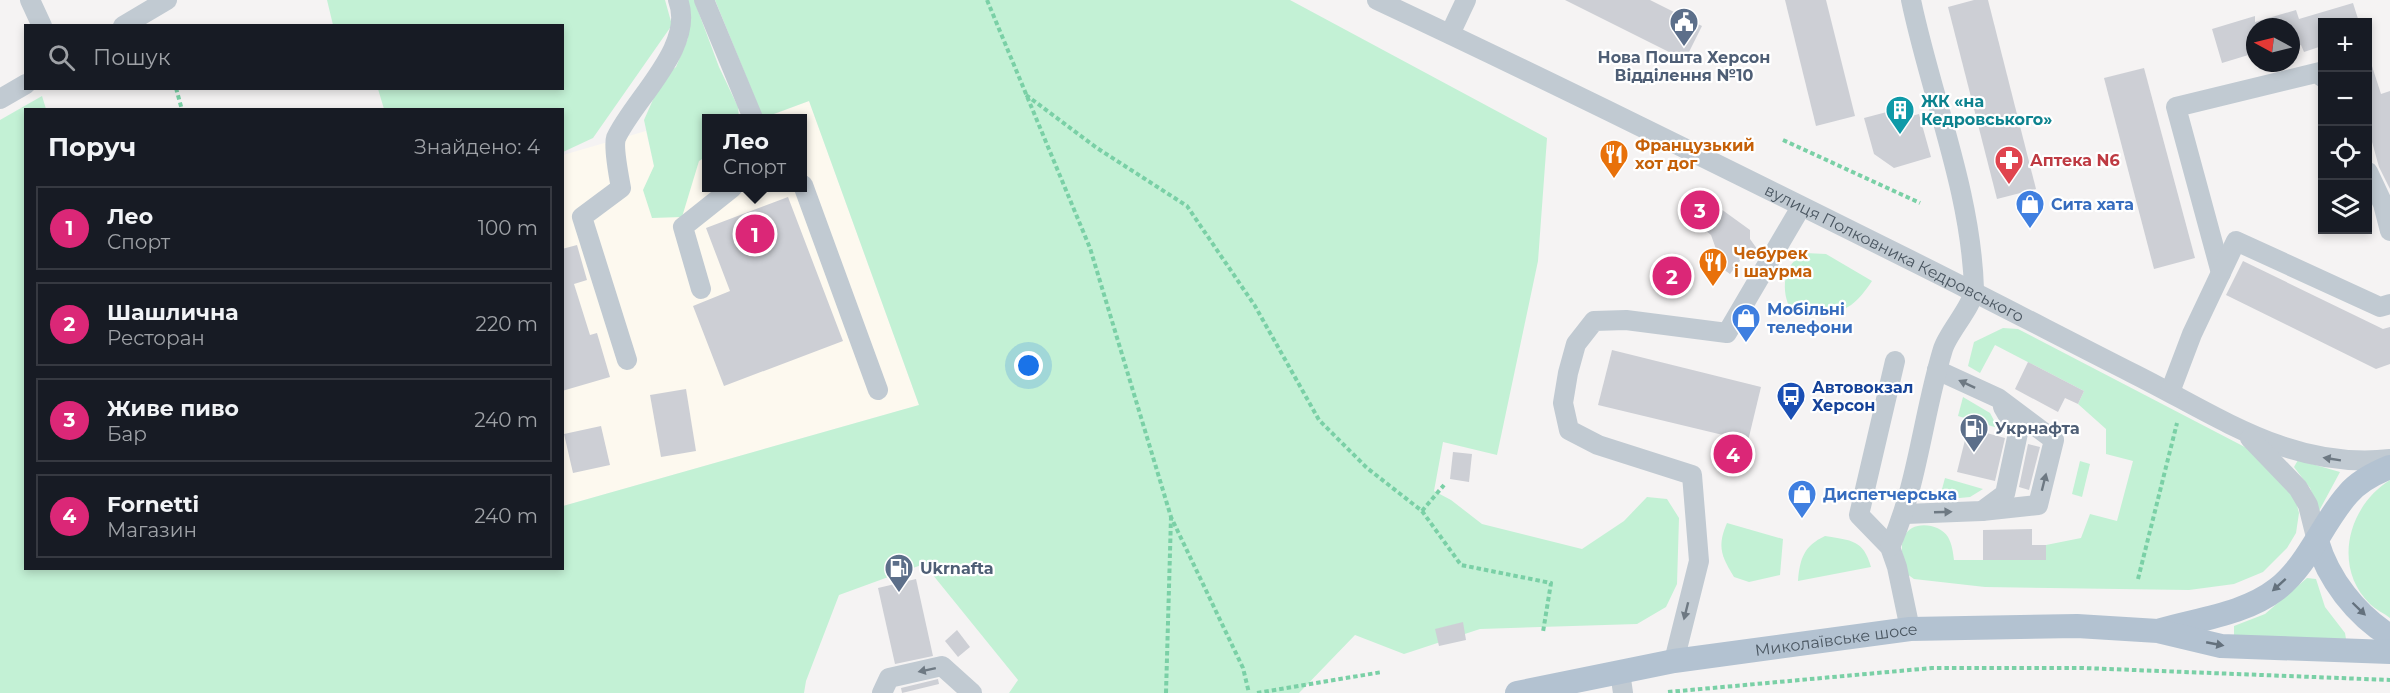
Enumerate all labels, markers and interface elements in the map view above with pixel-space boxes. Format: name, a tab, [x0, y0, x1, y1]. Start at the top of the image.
public building icon: Нова Пошта Херсон Відділення №10	[1668, 6, 1700, 48]
north arrow	[2246, 18, 2300, 72]
map controls	[2318, 18, 2372, 234]
button: +	[2318, 18, 2372, 72]
search box	[24, 24, 564, 90]
icon: search	[45, 41, 78, 74]
text: Пошук	[93, 44, 171, 71]
place label: Нова Пошта Херсон Відділення №10	[1598, 48, 1770, 85]
button: −	[2318, 72, 2372, 126]
place label: ЖК «на Кедровського»	[1921, 92, 2052, 129]
building icon: ЖК «на Кедровського»	[1884, 94, 1916, 136]
popup	[702, 114, 807, 192]
button: locate	[2318, 126, 2372, 180]
text: Лео	[723, 128, 769, 155]
text: Поруч	[48, 131, 136, 163]
text: Знайдено: 4	[414, 135, 540, 159]
place label: Французький хот дог	[1635, 136, 1755, 173]
restaurant icon: Французький хот дог	[1598, 138, 1630, 180]
pharmacy icon: Аптека N6	[1993, 144, 2025, 186]
place label: Аптека N6	[2030, 151, 2120, 170]
text: Спорт	[723, 155, 786, 179]
street label: вулиця Полковника Кедровського	[1762, 180, 2027, 326]
button: layers	[2318, 180, 2372, 234]
pin: 3	[1680, 188, 1720, 232]
shop icon: Сита хата	[2014, 188, 2046, 230]
place label: Сита хата	[2051, 195, 2134, 214]
text: Лео	[107, 203, 153, 230]
pin: 1	[736, 212, 774, 256]
text: 1	[66, 216, 73, 240]
text: 100 m	[478, 216, 538, 240]
text: Спорт	[107, 230, 170, 254]
place label: Чебурек і шаурма	[1734, 244, 1812, 281]
restaurant icon: Чебурек і шаурма	[1697, 246, 1729, 288]
pin: 2	[1652, 254, 1692, 298]
text: Шашлична	[107, 299, 239, 326]
place label: Мобільні телефони	[1767, 300, 1853, 337]
shop icon: Мобільні телефони	[1730, 302, 1762, 344]
text: 2	[64, 312, 75, 336]
text: 220 m	[476, 312, 538, 336]
text: Ресторан	[107, 326, 205, 350]
your location	[1014, 351, 1043, 380]
place label: Автовокзал Херсон	[1812, 378, 1913, 415]
bus stop icon: Автовокзал Херсон	[1775, 380, 1807, 422]
one-way arrow	[1959, 380, 1976, 389]
text: Живе пиво	[107, 395, 239, 422]
text: 3	[64, 408, 75, 432]
text: 240 m	[474, 408, 538, 432]
fuel station icon: Укрнафта	[1958, 412, 1990, 454]
place label: Укрнафта	[1995, 419, 2080, 438]
text: Бар	[107, 422, 147, 446]
pin: 4	[1714, 432, 1752, 476]
one-way arrow	[2322, 454, 2341, 463]
one-way arrow	[2039, 473, 2049, 491]
shop icon: Диспетчерська	[1786, 478, 1818, 520]
place label: Диспетчерська	[1823, 485, 1957, 504]
text: Fornetti	[107, 491, 199, 518]
text: 4	[63, 504, 76, 528]
text: 240 m	[474, 504, 538, 528]
one-way arrow	[1934, 507, 1953, 517]
text: Магазин	[107, 518, 197, 542]
fuel station icon: Ukrnafta	[883, 552, 915, 594]
place label: Ukrnafta	[920, 559, 994, 578]
one-way arrow	[2272, 578, 2287, 591]
one-way arrow	[1681, 602, 1691, 620]
one-way arrow	[2351, 602, 2365, 616]
street label: Миколаївське шосе	[1754, 619, 1918, 659]
one-way arrow	[2206, 640, 2225, 649]
one-way arrow	[917, 666, 936, 675]

